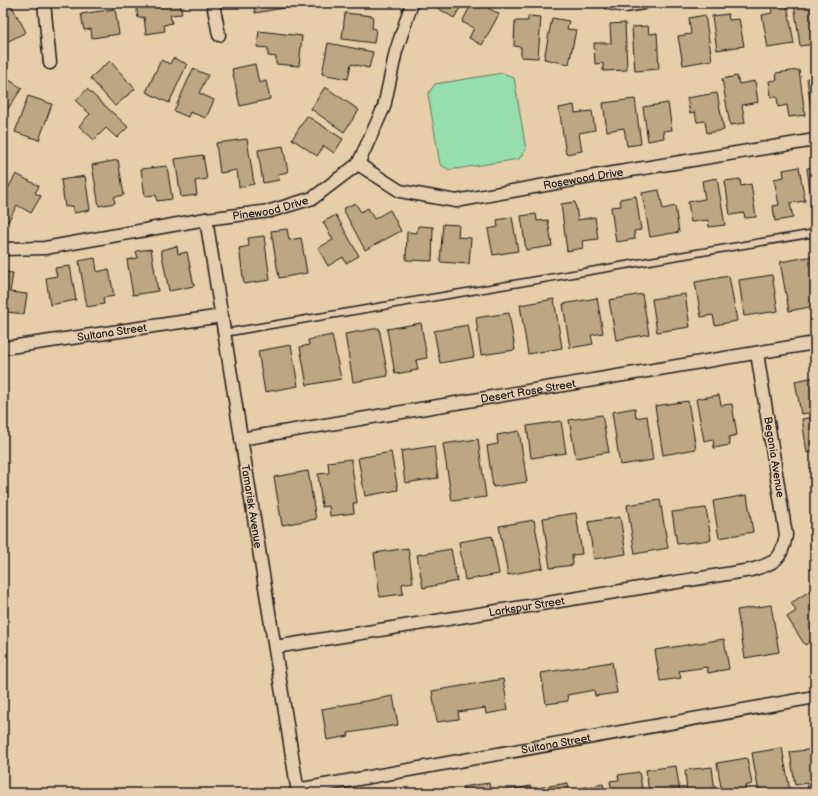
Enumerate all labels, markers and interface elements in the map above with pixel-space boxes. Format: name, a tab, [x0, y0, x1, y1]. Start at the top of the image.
street label: Rosewood Drive	[542, 165, 625, 192]
street label: Pinewood Drive	[232, 193, 310, 222]
street label: Sultana Street	[76, 321, 148, 344]
street label: Desert Rose Street	[480, 377, 577, 405]
street label: Begonia Avenue	[761, 416, 787, 499]
street label: Tamarisk Avenue	[239, 464, 265, 549]
street label: Larkspur Street	[488, 594, 566, 619]
street label: Sultana Street	[520, 731, 592, 756]

